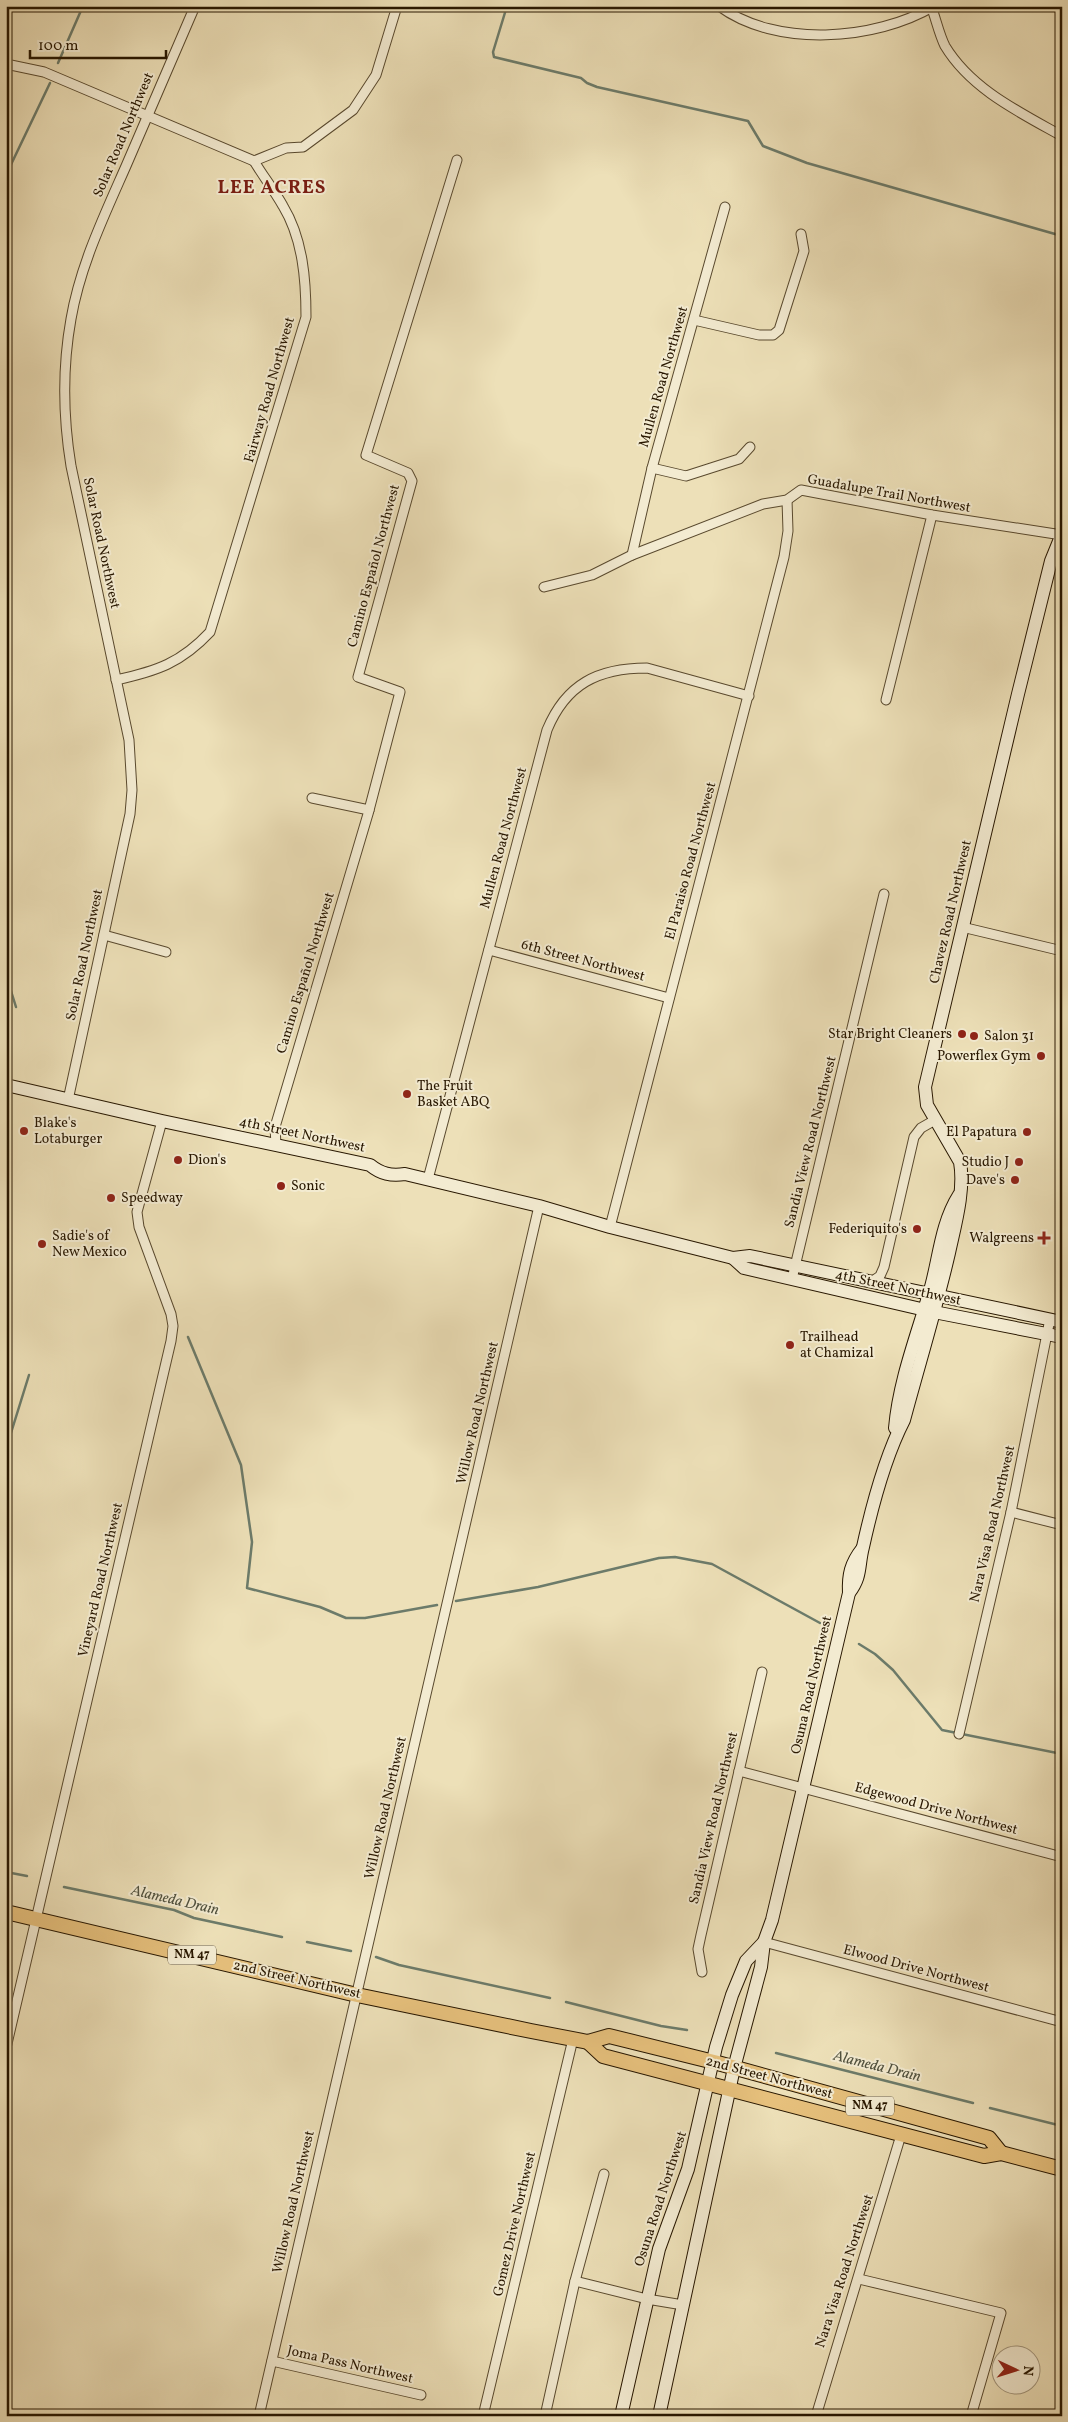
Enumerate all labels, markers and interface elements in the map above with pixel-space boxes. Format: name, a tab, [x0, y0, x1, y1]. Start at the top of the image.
scale bar	[30, 28, 166, 60]
text: 100 m	[38, 36, 78, 57]
street label: Solar Road Northwest	[89, 70, 159, 200]
district label: LEE ACRES	[218, 175, 326, 201]
street label: Mullen Road Northwest	[635, 304, 693, 450]
street label: Fairway Road Northwest	[240, 315, 300, 465]
street label: Guadalupe Trail Northwest	[806, 470, 972, 518]
street label: Solar Road Northwest	[78, 476, 124, 611]
street label: Camino Español Northwest	[343, 482, 405, 650]
street label: Mullen Road Northwest	[476, 765, 532, 911]
street label: El Paraiso Road Northwest	[661, 780, 721, 942]
street label: Chavez Road Northwest	[925, 838, 977, 986]
street label: Solar Road Northwest	[62, 887, 108, 1022]
street label: Camino Español Northwest	[272, 890, 340, 1056]
street label: 6th Street Northwest	[519, 935, 647, 987]
place label: Star Bright Cleaners	[828, 1025, 952, 1044]
place label: Salon 31	[984, 1027, 1034, 1046]
marker: Star Bright Cleaners	[956, 1028, 968, 1040]
marker: Salon 31	[968, 1030, 980, 1042]
place label: Powerflex Gym	[937, 1047, 1031, 1066]
marker: Powerflex Gym	[1035, 1050, 1047, 1062]
street label: Sandia View Road Northwest	[780, 1054, 842, 1230]
place label: The Fruit Basket ABQ	[417, 1077, 490, 1112]
marker: The Fruit Basket ABQ	[401, 1088, 413, 1100]
street label: 4th Street Northwest	[237, 1112, 367, 1158]
place label: Blake's Lotaburger	[34, 1114, 102, 1149]
place label: El Papatura	[946, 1123, 1017, 1142]
marker: Blake's Lotaburger	[18, 1125, 30, 1137]
marker: El Papatura	[1021, 1126, 1033, 1138]
place label: Dion's	[188, 1151, 226, 1170]
place label: Studio J	[961, 1153, 1009, 1172]
marker: Dion's	[172, 1154, 184, 1166]
marker: Studio J	[1013, 1156, 1025, 1168]
place label: Dave's	[966, 1171, 1005, 1190]
marker: Dave's	[1009, 1174, 1021, 1186]
place label: Sonic	[291, 1177, 325, 1196]
marker: Sonic	[275, 1180, 287, 1192]
place label: Speedway	[121, 1189, 183, 1208]
marker: Speedway	[105, 1192, 117, 1204]
place label: Federiquito's	[829, 1220, 907, 1239]
marker: Federiquito's	[911, 1223, 923, 1235]
place label: Sadie's of New Mexico	[52, 1227, 127, 1262]
place label: Walgreens	[969, 1229, 1034, 1248]
marker: Walgreens	[1038, 1232, 1050, 1244]
marker: Sadie's of New Mexico	[36, 1238, 48, 1250]
street label: 4th Street Northwest	[833, 1265, 963, 1311]
place label: Trailhead at Chamizal	[800, 1328, 874, 1363]
marker: Trailhead at Chamizal	[784, 1339, 796, 1351]
street label: Willow Road Northwest	[452, 1340, 504, 1486]
street label: Nara Visa Road Northwest	[966, 1444, 1020, 1604]
street label: Vineyard Road Northwest	[74, 1501, 128, 1659]
street label: Osuna Road Northwest	[787, 1614, 837, 1756]
street label: Sandia View Road Northwest	[685, 1730, 743, 1906]
street label: Willow Road Northwest	[360, 1735, 412, 1881]
street label: Edgewood Drive Northwest	[852, 1778, 1020, 1840]
water label: Alameda Drain	[128, 1880, 221, 1921]
street label: Elwood Drive Northwest	[841, 1940, 991, 1998]
road number: NM 47	[168, 1946, 216, 1964]
street label: 2nd Street Northwest	[231, 1956, 363, 2004]
water label: Alameda Drain	[830, 2046, 923, 2088]
street label: 2nd Street Northwest	[703, 2052, 835, 2104]
road number: NM 47	[846, 2096, 894, 2116]
street label: Willow Road Northwest	[268, 2129, 320, 2275]
street label: Osuna Road Northwest	[630, 2129, 692, 2269]
street label: Gomez Drive Northwest	[489, 2150, 541, 2298]
street label: Nara Visa Road Northwest	[811, 2192, 879, 2350]
street label: Joma Pass Northwest	[285, 2341, 415, 2389]
north arrow	[990, 2344, 1040, 2394]
text: N	[1018, 2365, 1037, 2377]

